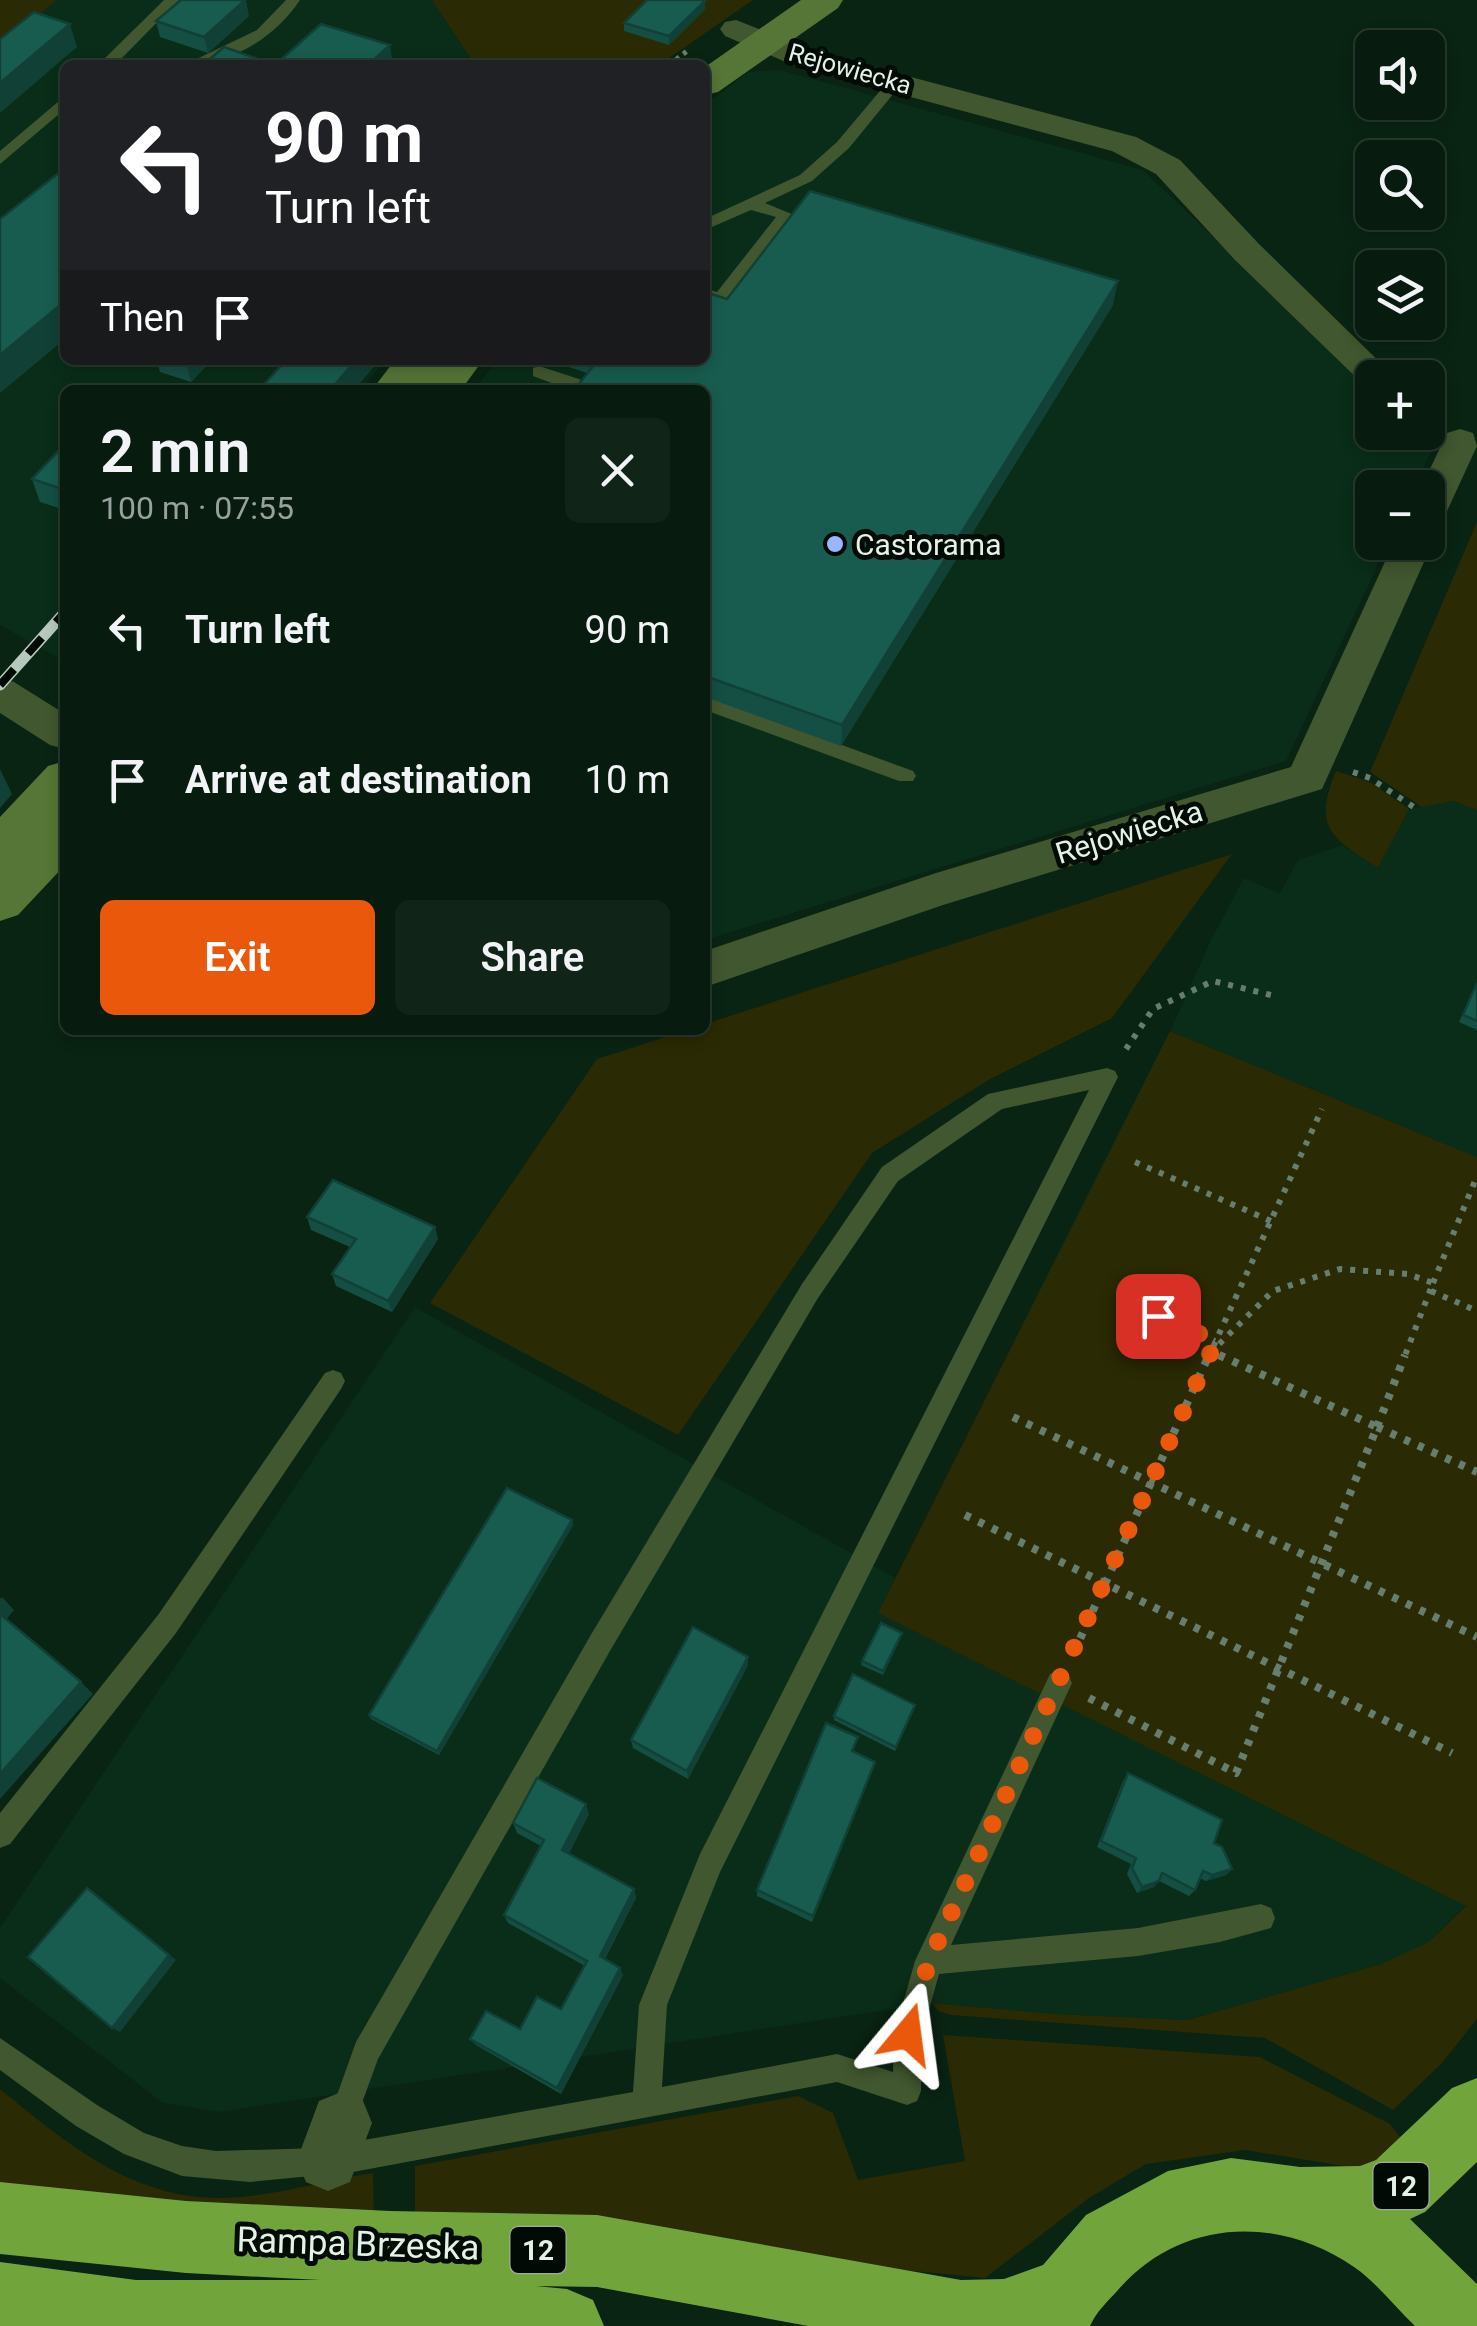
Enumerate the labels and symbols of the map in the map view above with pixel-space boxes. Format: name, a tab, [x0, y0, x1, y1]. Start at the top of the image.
street label: Rejowiecka	[785, 38, 915, 100]
place label: Castorama	[855, 527, 1001, 562]
marker: Castorama	[824, 533, 846, 555]
street label: Rejowiecka	[1051, 793, 1207, 871]
pin	[1116, 1274, 1201, 1359]
position arrow	[856, 1982, 960, 2086]
road number: 12	[1374, 2163, 1428, 2209]
street label: Rampa Brzeska	[236, 2219, 480, 2269]
road number: 12	[510, 2227, 566, 2273]

